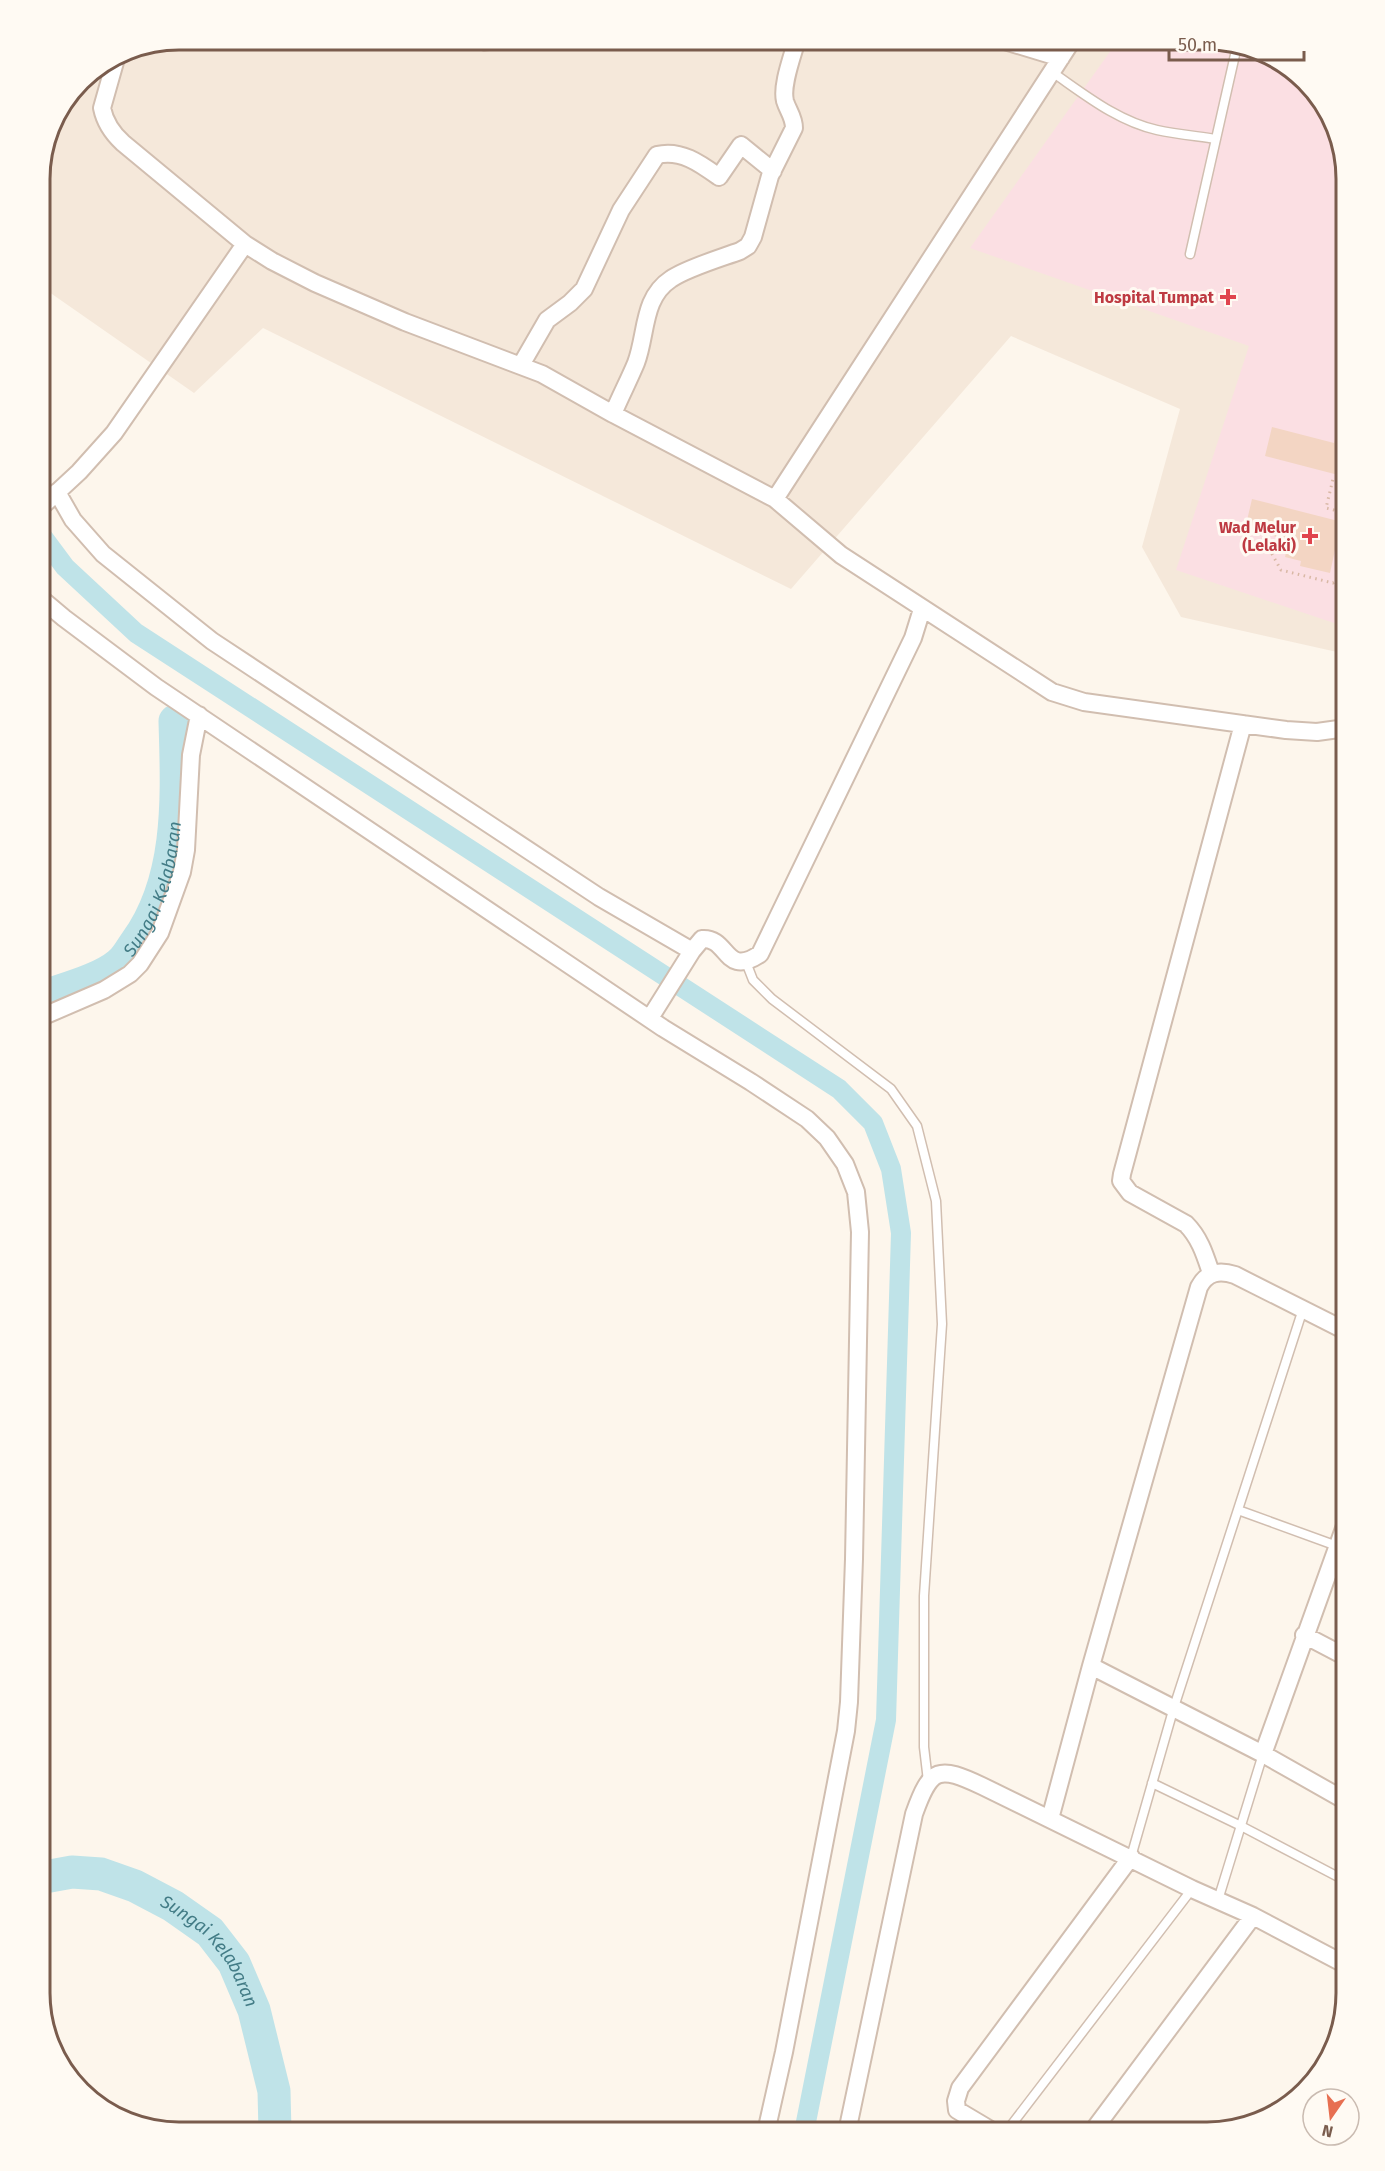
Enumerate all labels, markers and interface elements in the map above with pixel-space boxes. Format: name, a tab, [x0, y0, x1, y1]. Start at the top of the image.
scale bar	[1169, 24, 1304, 62]
text: 50 m	[1178, 34, 1217, 56]
place label: Hospital Tumpat	[1094, 288, 1215, 307]
marker: Hospital Tumpat	[1219, 288, 1237, 306]
place label: Wad Melur (Lelaki)	[1219, 518, 1297, 555]
marker: Wad Melur (Lelaki)	[1301, 527, 1319, 545]
water label: Sungai Kelabaran	[118, 820, 186, 961]
water label: Sungai Kelabaran	[156, 1890, 262, 2010]
north arrow	[1301, 2087, 1361, 2147]
text: N	[1320, 2121, 1335, 2142]

